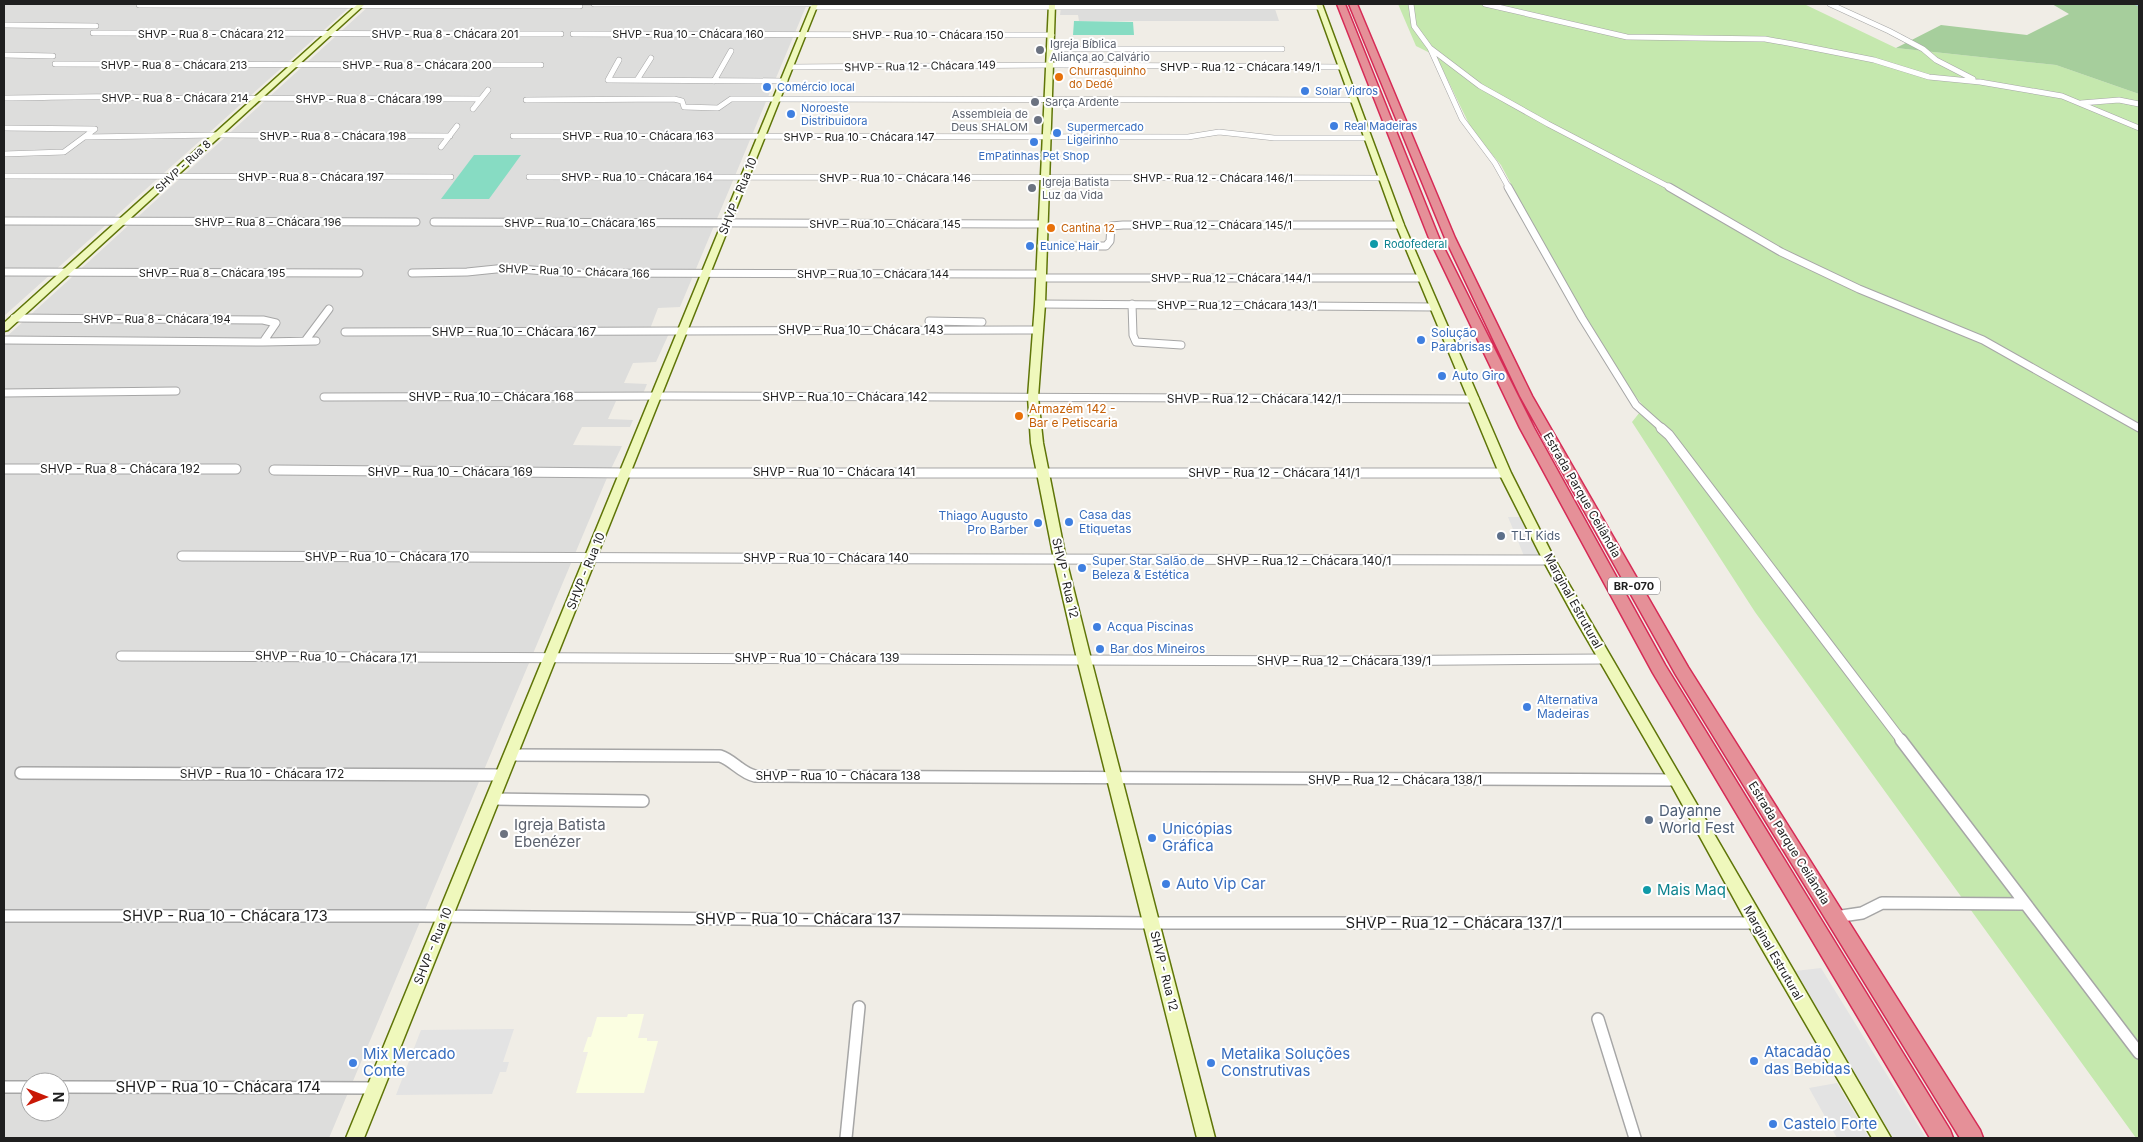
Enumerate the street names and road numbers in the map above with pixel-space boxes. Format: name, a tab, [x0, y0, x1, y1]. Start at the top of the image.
street label: SHVP - Rua 8 - Chácara 212	[138, 27, 284, 41]
street label: SHVP - Rua 8 - Chácara 201	[372, 27, 518, 41]
street label: SHVP - Rua 10 - Chácara 160	[612, 27, 764, 41]
street label: SHVP - Rua 10 - Chácara 150	[852, 28, 1004, 42]
street label: SHVP - Rua 8 - Chácara 213	[101, 58, 248, 72]
street label: SHVP - Rua 8 - Chácara 200	[342, 58, 492, 72]
street label: SHVP - Rua 12 - Chácara 149	[844, 58, 996, 74]
street label: SHVP - Rua 12 - Chácara 149/1	[1160, 60, 1320, 74]
street label: SHVP - Rua 8 - Chácara 214	[102, 91, 249, 105]
street label: SHVP - Rua 8 - Chácara 199	[296, 92, 443, 106]
street label: SHVP - Rua 8 - Chácara 198	[260, 129, 407, 143]
street label: SHVP - Rua 10 - Chácara 163	[562, 129, 714, 143]
street label: SHVP - Rua 10 - Chácara 147	[783, 130, 935, 144]
street label: SHVP - Rua 8	[152, 137, 214, 195]
street label: SHVP - Rua 10	[715, 155, 760, 237]
street label: SHVP - Rua 8 - Chácara 197	[238, 170, 384, 184]
street label: SHVP - Rua 10 - Chácara 164	[561, 170, 713, 184]
street label: SHVP - Rua 10 - Chácara 146	[819, 171, 971, 185]
street label: SHVP - Rua 12 - Chácara 146/1	[1133, 171, 1293, 185]
street label: SHVP - Rua 8 - Chácara 196	[195, 215, 342, 229]
street label: SHVP - Rua 10 - Chácara 165	[504, 216, 656, 230]
street label: SHVP - Rua 10 - Chácara 145	[809, 217, 961, 231]
street label: SHVP - Rua 12 - Chácara 145/1	[1132, 218, 1292, 232]
street label: SHVP - Rua 10 - Chácara 166	[498, 261, 650, 281]
street label: SHVP - Rua 8 - Chácara 195	[139, 266, 286, 280]
street label: SHVP - Rua 10 - Chácara 144	[797, 267, 949, 281]
street label: SHVP - Rua 12 - Chácara 144/1	[1151, 271, 1311, 285]
street label: SHVP - Rua 12 - Chácara 143/1	[1157, 298, 1317, 312]
street label: SHVP - Rua 8 - Chácara 194	[83, 312, 231, 326]
street label: SHVP - Rua 10 - Chácara 143	[778, 322, 944, 337]
street label: SHVP - Rua 10 - Chácara 167	[432, 324, 596, 339]
street label: SHVP - Rua 10 - Chácara 168	[408, 389, 574, 404]
street label: SHVP - Rua 10 - Chácara 142	[762, 389, 928, 404]
street label: SHVP - Rua 12 - Chácara 142/1	[1167, 391, 1341, 406]
street label: Estrada Parque Ceilândia	[1540, 429, 1624, 560]
street label: SHVP - Rua 8 - Chácara 192	[40, 461, 200, 476]
street label: SHVP - Rua 10 - Chácara 169	[367, 464, 533, 479]
street label: SHVP - Rua 10 - Chácara 141	[753, 464, 915, 479]
street label: SHVP - Rua 12 - Chácara 141/1	[1188, 465, 1360, 480]
street label: SHVP - Rua 10	[563, 530, 608, 612]
street label: SHVP - Rua 12	[1049, 536, 1082, 620]
street label: SHVP - Rua 10 - Chácara 170	[305, 549, 469, 564]
street label: SHVP - Rua 10 - Chácara 140	[743, 550, 909, 565]
street label: Marginal Estrutural	[1541, 551, 1606, 651]
street label: SHVP - Rua 12 - Chácara 140/1	[1217, 553, 1391, 568]
road number: BR-070	[1608, 578, 1660, 594]
street label: SHVP - Rua 10 - Chácara 171	[255, 648, 417, 665]
street label: SHVP - Rua 10 - Chácara 139	[734, 650, 900, 665]
street label: SHVP - Rua 12 - Chácara 139/1	[1257, 653, 1431, 668]
street label: SHVP - Rua 10 - Chácara 172	[180, 766, 344, 781]
street label: SHVP - Rua 10 - Chácara 138	[755, 768, 921, 783]
street label: SHVP - Rua 12 - Chácara 138/1	[1308, 772, 1482, 787]
street label: Estrada Parque Ceilândia	[1745, 778, 1833, 907]
street label: Marginal Estrutural	[1740, 903, 1807, 1003]
street label: SHVP - Rua 10	[410, 905, 455, 987]
street label: SHVP - Rua 10 - Chácara 173	[122, 906, 328, 925]
street label: SHVP - Rua 10 - Chácara 137	[695, 909, 901, 928]
street label: SHVP - Rua 12 - Chácara 137/1	[1346, 913, 1562, 932]
street label: SHVP - Rua 12	[1147, 929, 1182, 1012]
street label: SHVP - Rua 10 - Chácara 174	[115, 1077, 321, 1096]

